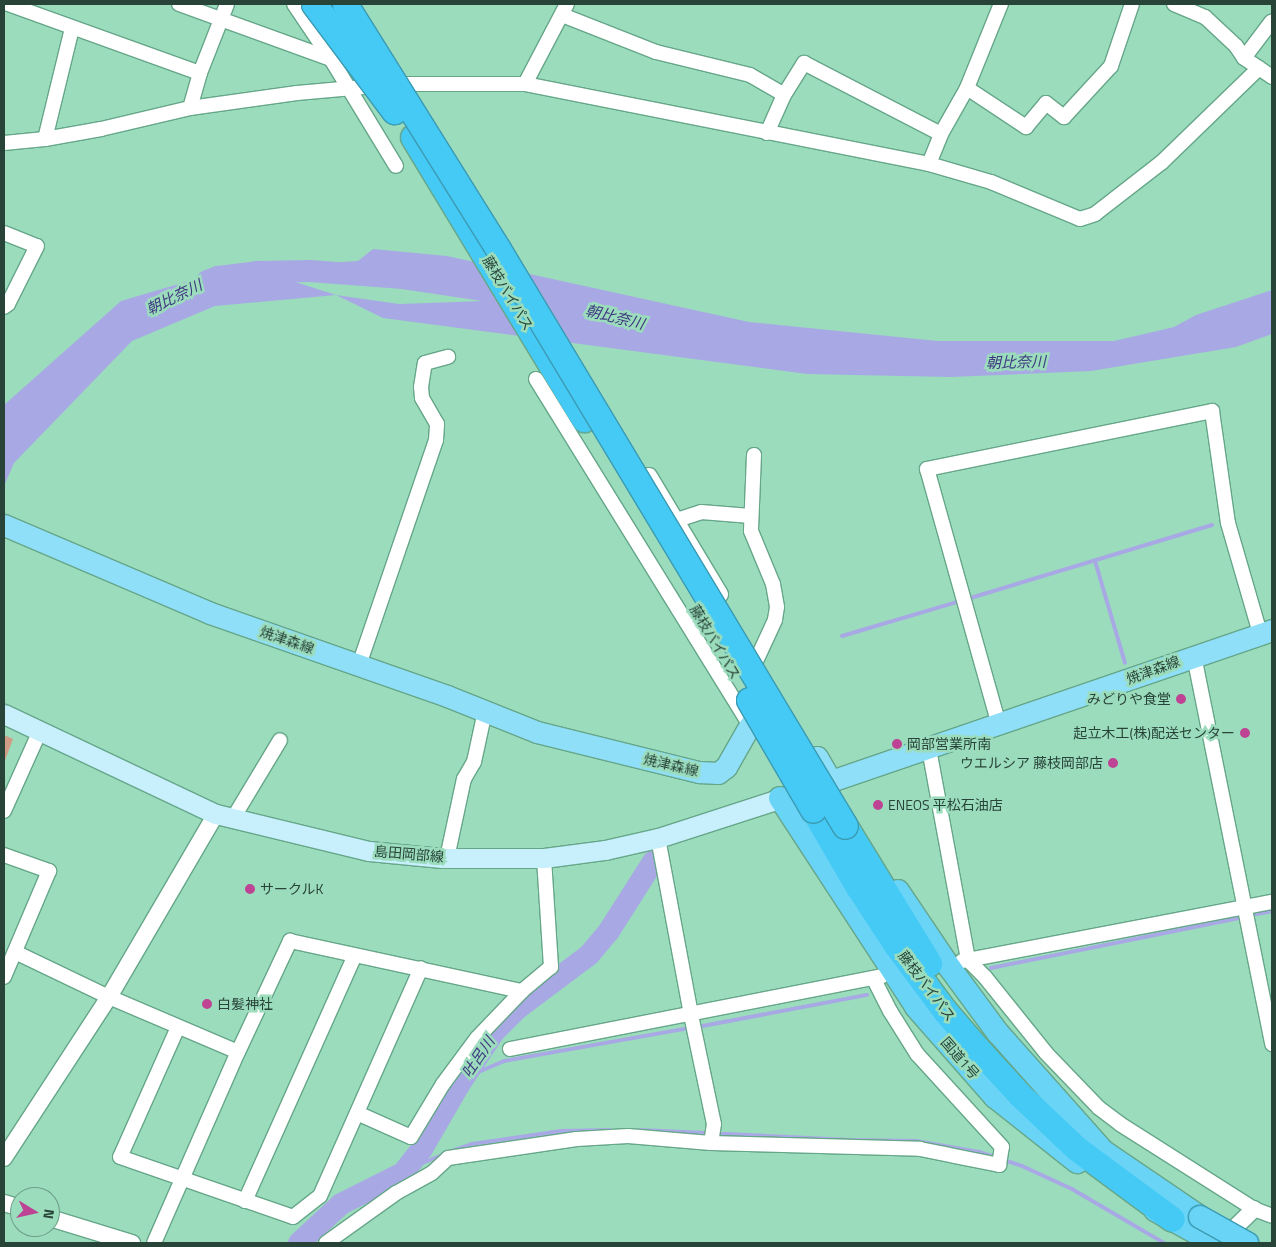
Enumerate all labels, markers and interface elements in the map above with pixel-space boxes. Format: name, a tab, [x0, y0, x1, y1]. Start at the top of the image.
street label: 藤枝バイパス	[479, 253, 537, 333]
water label: 朝比奈川	[143, 276, 205, 318]
water label: 朝比奈川	[584, 301, 646, 333]
water label: 朝比奈川	[986, 352, 1046, 372]
street label: 藤枝バイパス	[686, 602, 744, 682]
street label: 焼津森線	[258, 623, 316, 657]
street label: 焼津森線	[1124, 653, 1182, 687]
place label: みどりや食堂	[1087, 691, 1171, 707]
marker: みどりや食堂	[1175, 693, 1187, 705]
place label: 起立木工(株)配送センター	[1074, 725, 1235, 741]
marker: 起立木工(株)配送センター	[1239, 727, 1251, 739]
place label: 岡部営業所南	[907, 736, 991, 752]
marker: 岡部営業所南	[891, 738, 903, 750]
street label: 焼津森線	[642, 751, 700, 779]
place label: ウエルシア 藤枝岡部店	[960, 755, 1103, 771]
marker: ウエルシア 藤枝岡部店	[1107, 757, 1119, 769]
place label: ENEOS 平松石油店	[888, 797, 1003, 813]
marker: ENEOS 平松石油店	[872, 799, 884, 811]
street label: 島田岡部線	[373, 843, 445, 865]
place label: サークルK	[260, 881, 324, 897]
marker: サークルK	[244, 883, 256, 895]
street label: 藤枝バイパス	[895, 947, 959, 1025]
place label: 白髪神社	[217, 996, 273, 1012]
marker: 白髪神社	[201, 998, 213, 1010]
water label: 吐呂川	[458, 1033, 498, 1081]
street label: 国道1号	[937, 1034, 983, 1082]
north arrow	[10, 1187, 60, 1237]
text: N	[38, 1208, 60, 1221]

